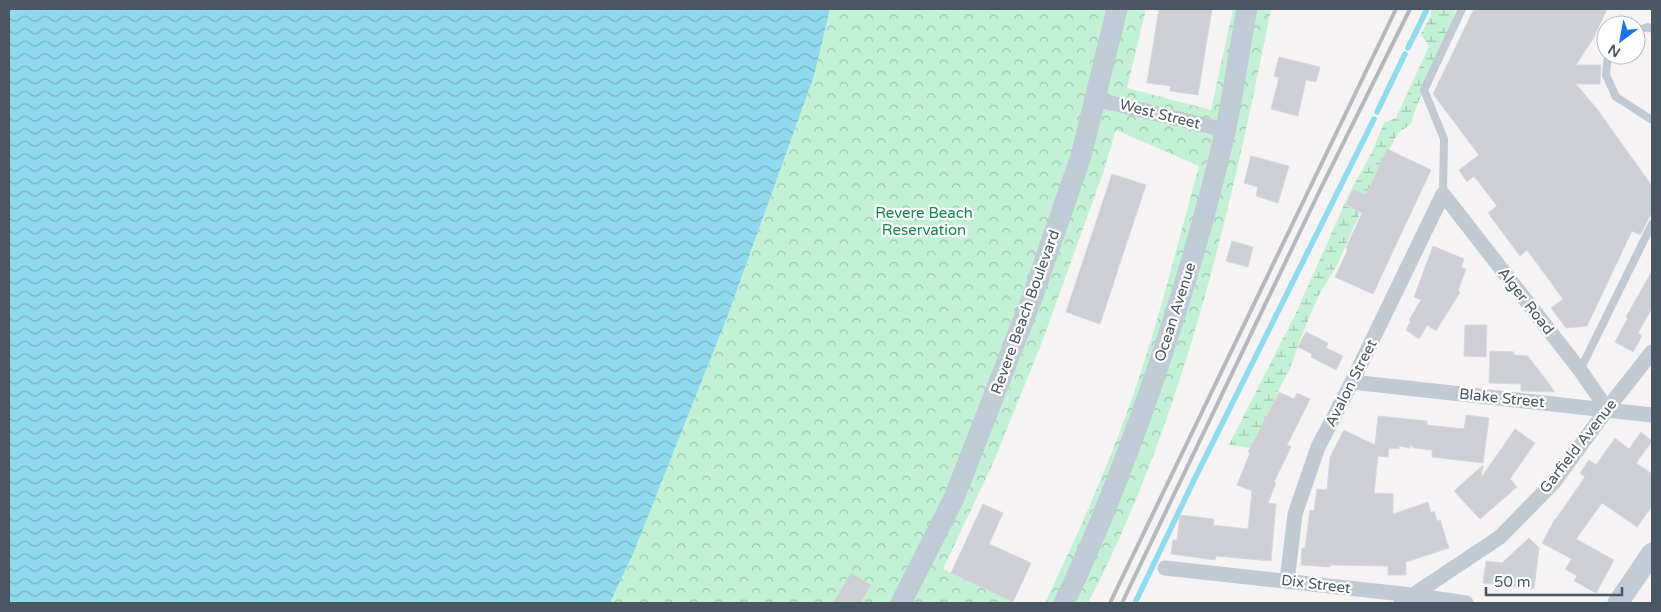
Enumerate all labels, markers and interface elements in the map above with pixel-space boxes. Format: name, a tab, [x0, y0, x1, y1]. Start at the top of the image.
north arrow	[1596, 15, 1646, 65]
text: N	[1605, 40, 1624, 61]
street label: West Street	[1118, 95, 1203, 133]
park label: Revere Beach Reservation	[875, 204, 973, 239]
street label: Revere Beach Boulevard	[987, 227, 1063, 397]
street label: Ocean Avenue	[1150, 260, 1200, 364]
street label: Alger Road	[1494, 264, 1558, 338]
street label: Avalon Street	[1321, 336, 1381, 430]
street label: Blake Street	[1458, 385, 1546, 411]
street label: Garfield Avenue	[1536, 395, 1620, 497]
scale bar	[1486, 564, 1622, 596]
street label: Dix Street	[1280, 571, 1352, 597]
text: 50 m	[1494, 573, 1531, 591]

